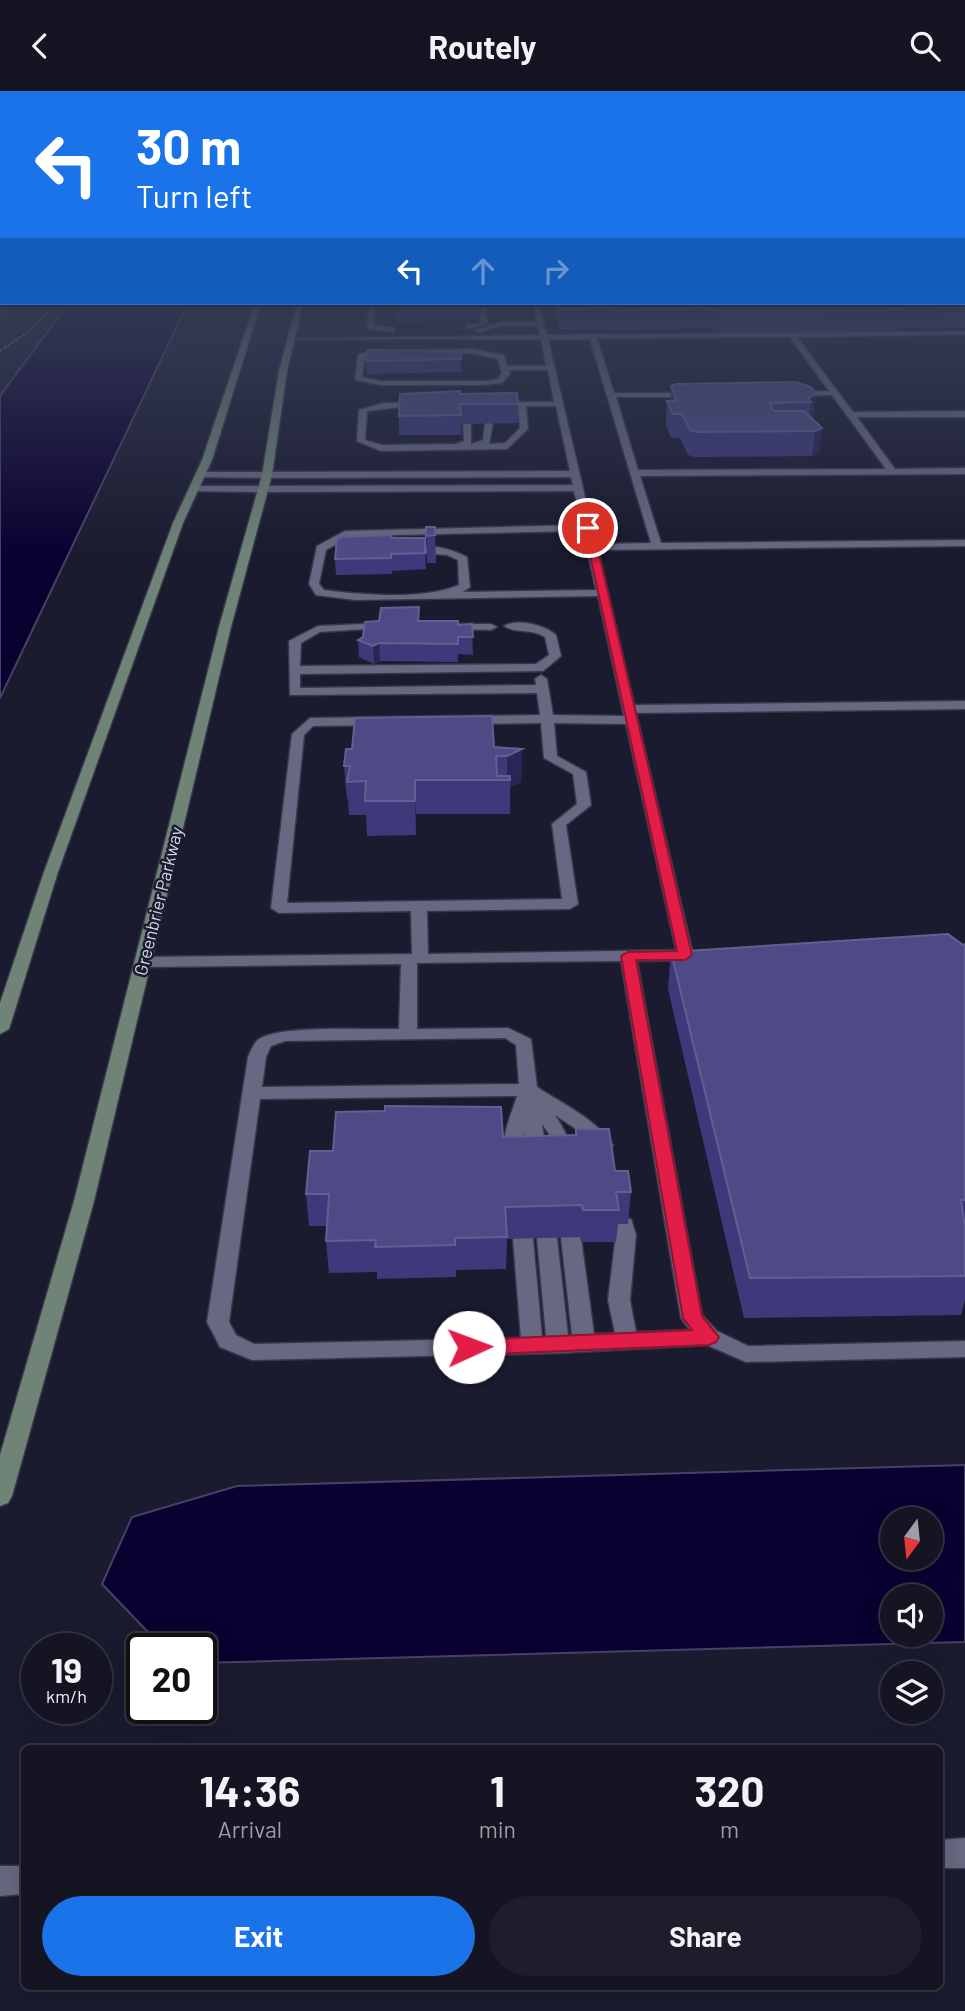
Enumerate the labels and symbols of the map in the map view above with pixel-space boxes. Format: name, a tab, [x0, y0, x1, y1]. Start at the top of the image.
pin	[558, 498, 618, 558]
street label: Greenbrier Parkway	[129, 824, 187, 978]
position arrow	[432, 1310, 506, 1384]
north arrow	[880, 1507, 943, 1570]
speed limit sign: 20	[126, 1633, 217, 1724]

